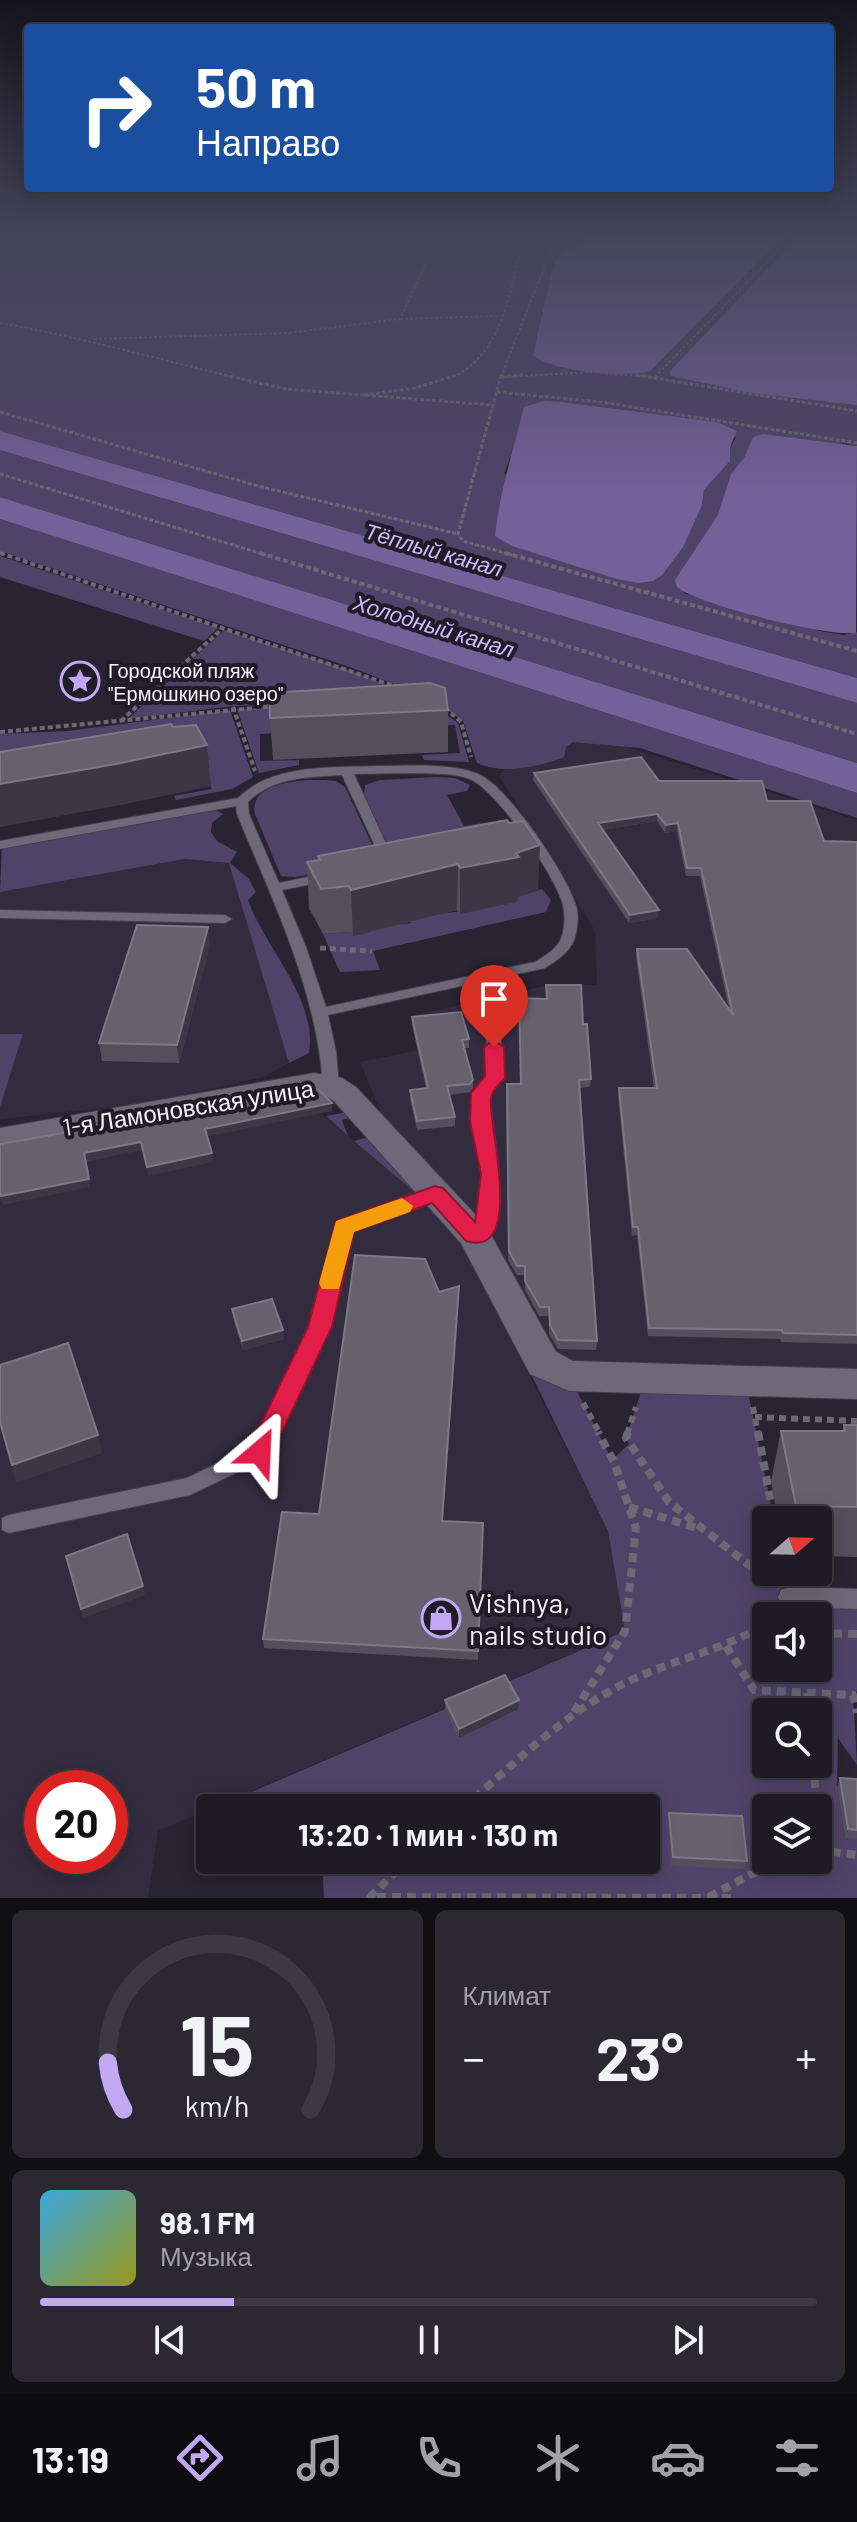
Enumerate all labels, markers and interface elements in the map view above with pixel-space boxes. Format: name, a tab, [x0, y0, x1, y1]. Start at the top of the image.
text: 50 m	[196, 52, 316, 119]
icon: right	[64, 56, 168, 160]
text: Направо	[196, 120, 340, 163]
water label: Тёплый канал	[362, 517, 506, 581]
water label: Холодный канал	[350, 588, 517, 662]
place label: Городской пляж "Ермошкино озеро"	[108, 658, 283, 705]
place icon: Городской пляж "Ермошкино озеро"	[59, 660, 101, 702]
pin	[460, 965, 528, 1047]
icon: arrive	[472, 977, 516, 1021]
street label: 1-я Ламоновская улица	[60, 1073, 316, 1141]
position arrow	[218, 1410, 302, 1494]
north arrow	[752, 1506, 832, 1586]
map controls	[752, 1506, 832, 1874]
place label: Vishnya, nails studio	[469, 1585, 607, 1651]
shop icon: Vishnya, nails studio	[420, 1597, 462, 1639]
button: sound	[752, 1602, 832, 1682]
button: search	[752, 1698, 832, 1778]
speed limit sign: 20	[24, 1770, 128, 1874]
button: layers	[752, 1794, 832, 1874]
text: 13:20 · 1 мин · 130 m	[298, 1816, 558, 1852]
text: Климат	[463, 1979, 551, 2010]
text: 15	[180, 1993, 254, 2093]
text: 23°	[596, 2021, 684, 2093]
text: −	[463, 2030, 485, 2083]
text: +	[795, 2030, 817, 2083]
text: km/h	[185, 2088, 250, 2123]
text: 98.1 FM	[160, 2204, 255, 2240]
text: Музыка	[160, 2240, 252, 2271]
icon: previous	[148, 2318, 192, 2362]
icon: pause	[407, 2318, 451, 2362]
icon: next	[666, 2318, 710, 2362]
icon: directions	[172, 2430, 228, 2486]
icon: music	[292, 2430, 348, 2486]
icon: phone	[411, 2430, 467, 2486]
icon: climate	[530, 2430, 586, 2486]
icon: car	[650, 2430, 706, 2486]
icon: filters	[769, 2430, 825, 2486]
text: 13:19	[32, 2437, 109, 2480]

